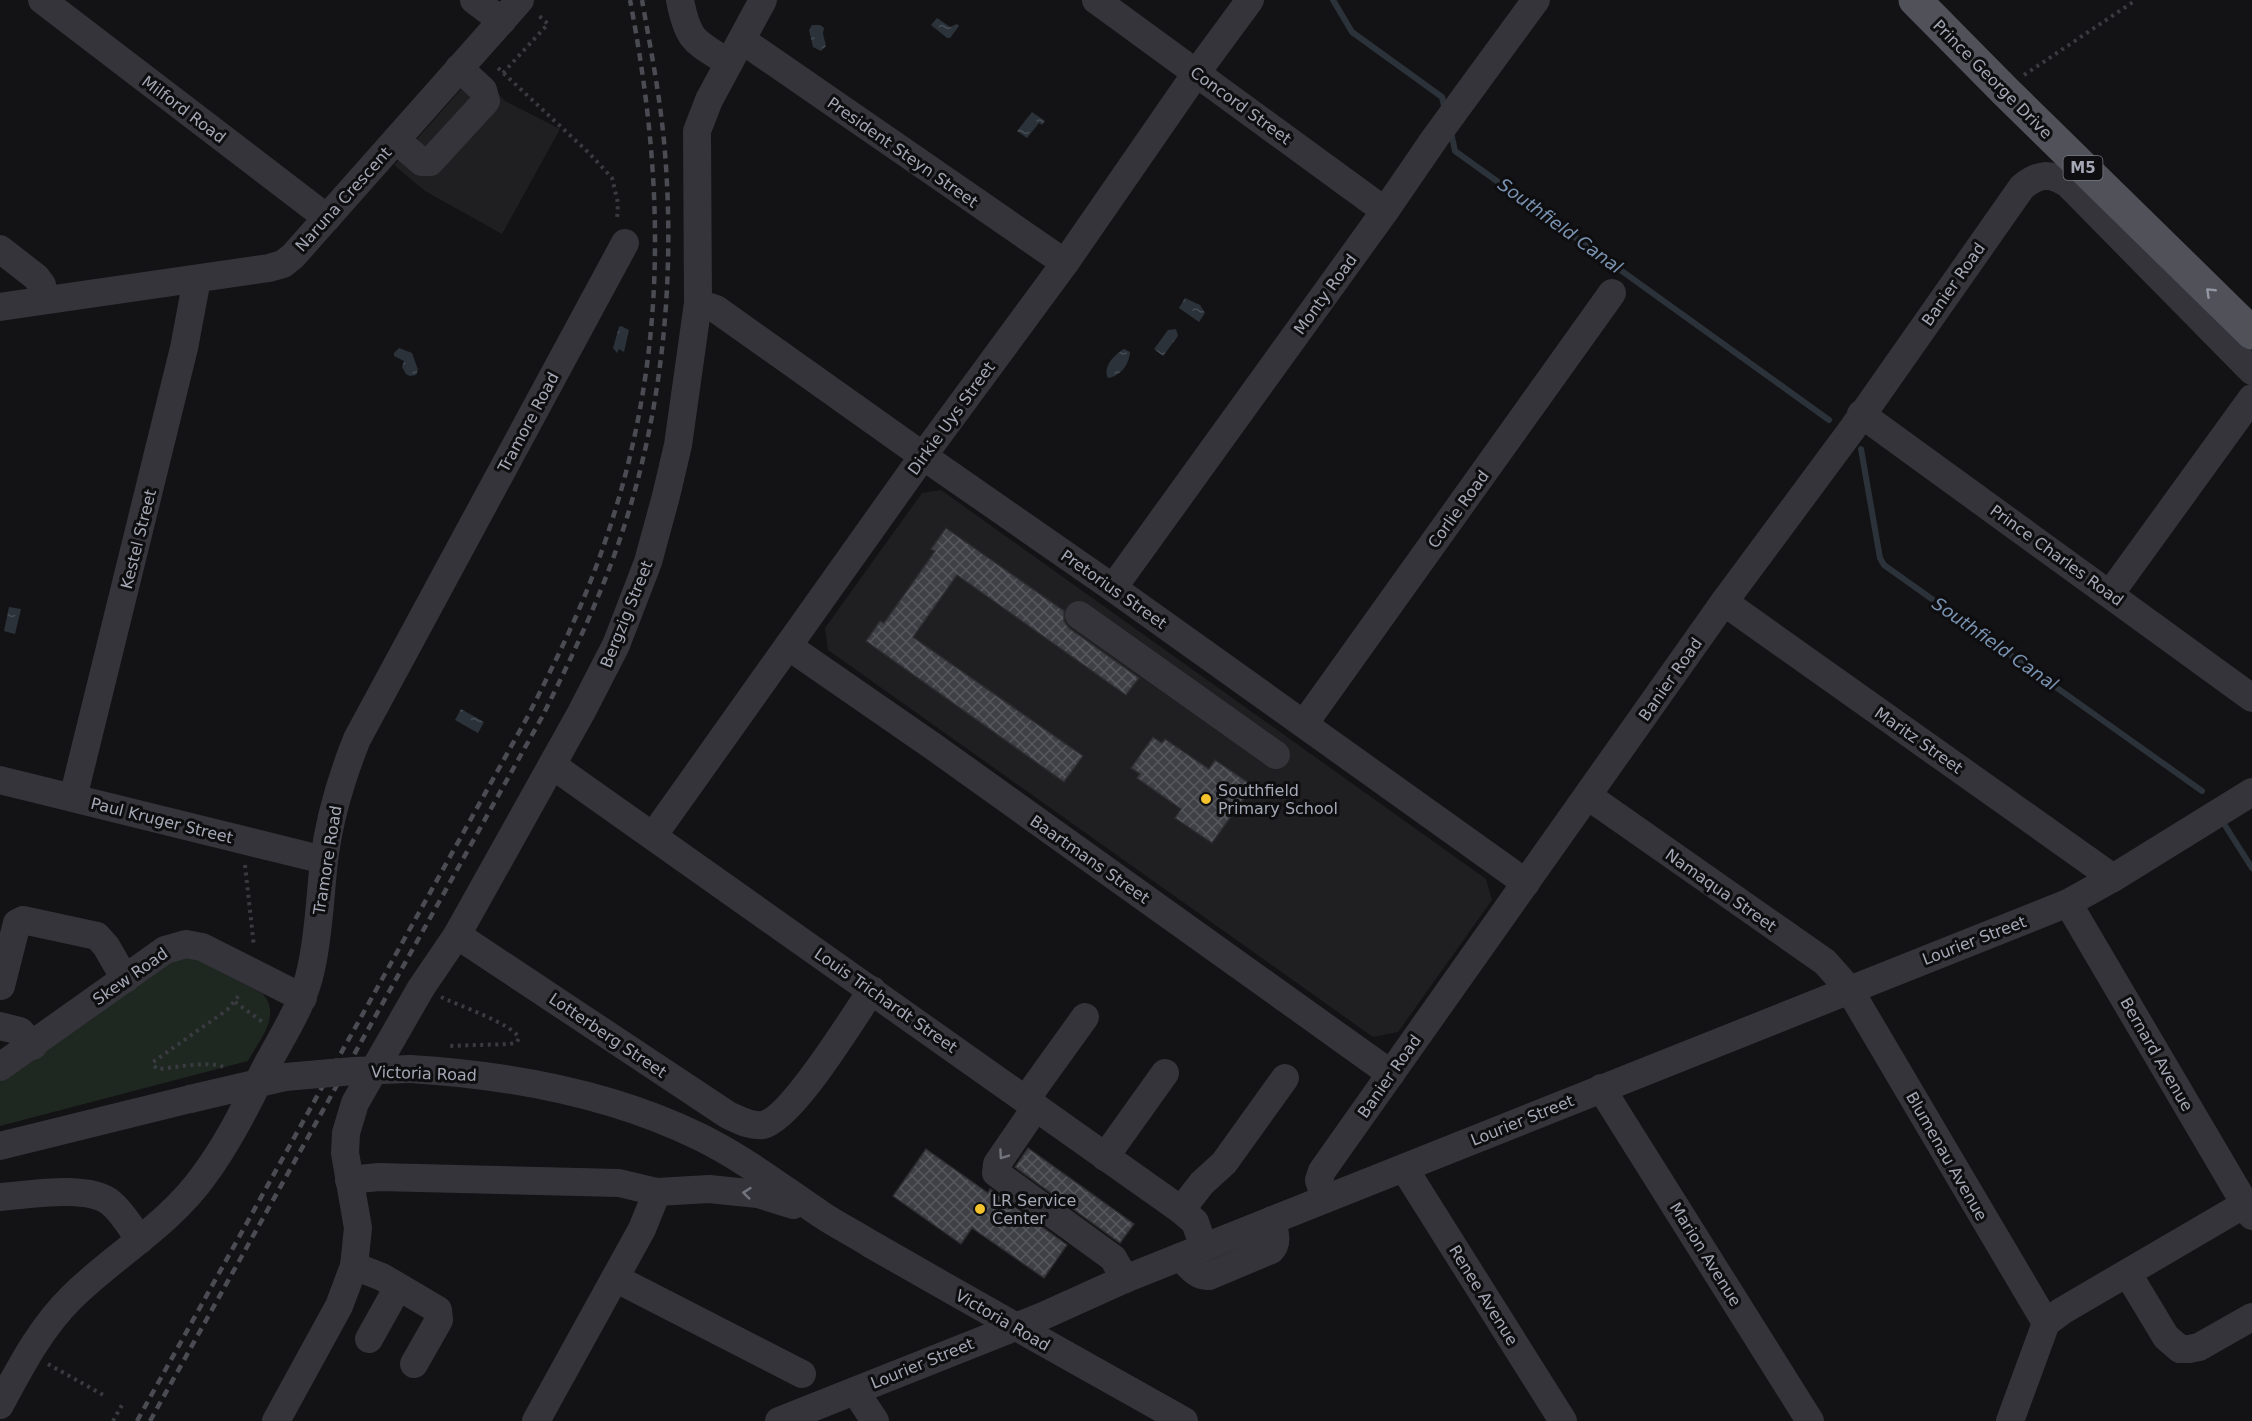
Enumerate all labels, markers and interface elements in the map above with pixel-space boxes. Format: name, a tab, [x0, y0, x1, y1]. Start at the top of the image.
street label: Prince George Drive	[1929, 16, 2056, 143]
street label: Concord Street	[1187, 62, 1295, 148]
street label: Milford Road	[138, 72, 229, 147]
street label: President Steyn Street	[824, 93, 982, 212]
street label: Naruna Crescent	[291, 143, 395, 256]
road number: M5	[2064, 156, 2102, 180]
water label: Southfield Canal	[1494, 174, 1626, 278]
street label: Banier Road	[1918, 239, 1989, 329]
street label: Monty Road	[1290, 250, 1361, 338]
one-way arrow	[2207, 289, 2218, 300]
street label: Dirkie Uys Street	[904, 358, 999, 479]
street label: Tramore Road	[494, 369, 563, 476]
street label: Corlie Road	[1424, 467, 1493, 552]
street label: Kestel Street	[117, 487, 160, 591]
street label: Prince Charles Road	[1986, 501, 2127, 610]
street label: Pretorius Street	[1057, 546, 1170, 633]
street label: Bergzig Street	[596, 558, 657, 671]
water label: Southfield Canal	[1929, 592, 2062, 695]
street label: Banier Road	[1635, 634, 1706, 724]
street label: Maritz Street	[1871, 703, 1966, 778]
place label: Southfield Primary School	[1218, 781, 1338, 818]
marker: Southfield Primary School	[1199, 792, 1213, 806]
street label: Paul Kruger Street	[89, 794, 235, 847]
street label: Tramore Road	[309, 804, 346, 917]
street label: Baartmans Street	[1027, 811, 1153, 908]
street label: Namaqua Street	[1662, 845, 1780, 936]
street label: Lourier Street	[1920, 912, 2029, 969]
street label: Skew Road	[89, 944, 171, 1009]
street label: Louis Trichardt Street	[811, 944, 961, 1057]
street label: Lotterberg Street	[545, 989, 670, 1082]
street label: Bernard Avenue	[2116, 994, 2197, 1114]
street label: Banier Road	[1354, 1031, 1425, 1121]
street label: Victoria Road	[371, 1062, 477, 1085]
street label: Blumenau Avenue	[1902, 1088, 1991, 1224]
street label: Lourier Street	[1468, 1091, 1577, 1150]
one-way arrow	[999, 1148, 1010, 1159]
one-way arrow	[743, 1187, 752, 1200]
place label: LR Service Center	[992, 1191, 1076, 1228]
street label: Marion Avenue	[1666, 1199, 1745, 1310]
marker: LR Service Center	[973, 1202, 987, 1216]
street label: Renee Avenue	[1445, 1242, 1522, 1349]
street label: Victoria Road	[952, 1286, 1053, 1355]
street label: Lourier Street	[868, 1334, 977, 1393]

